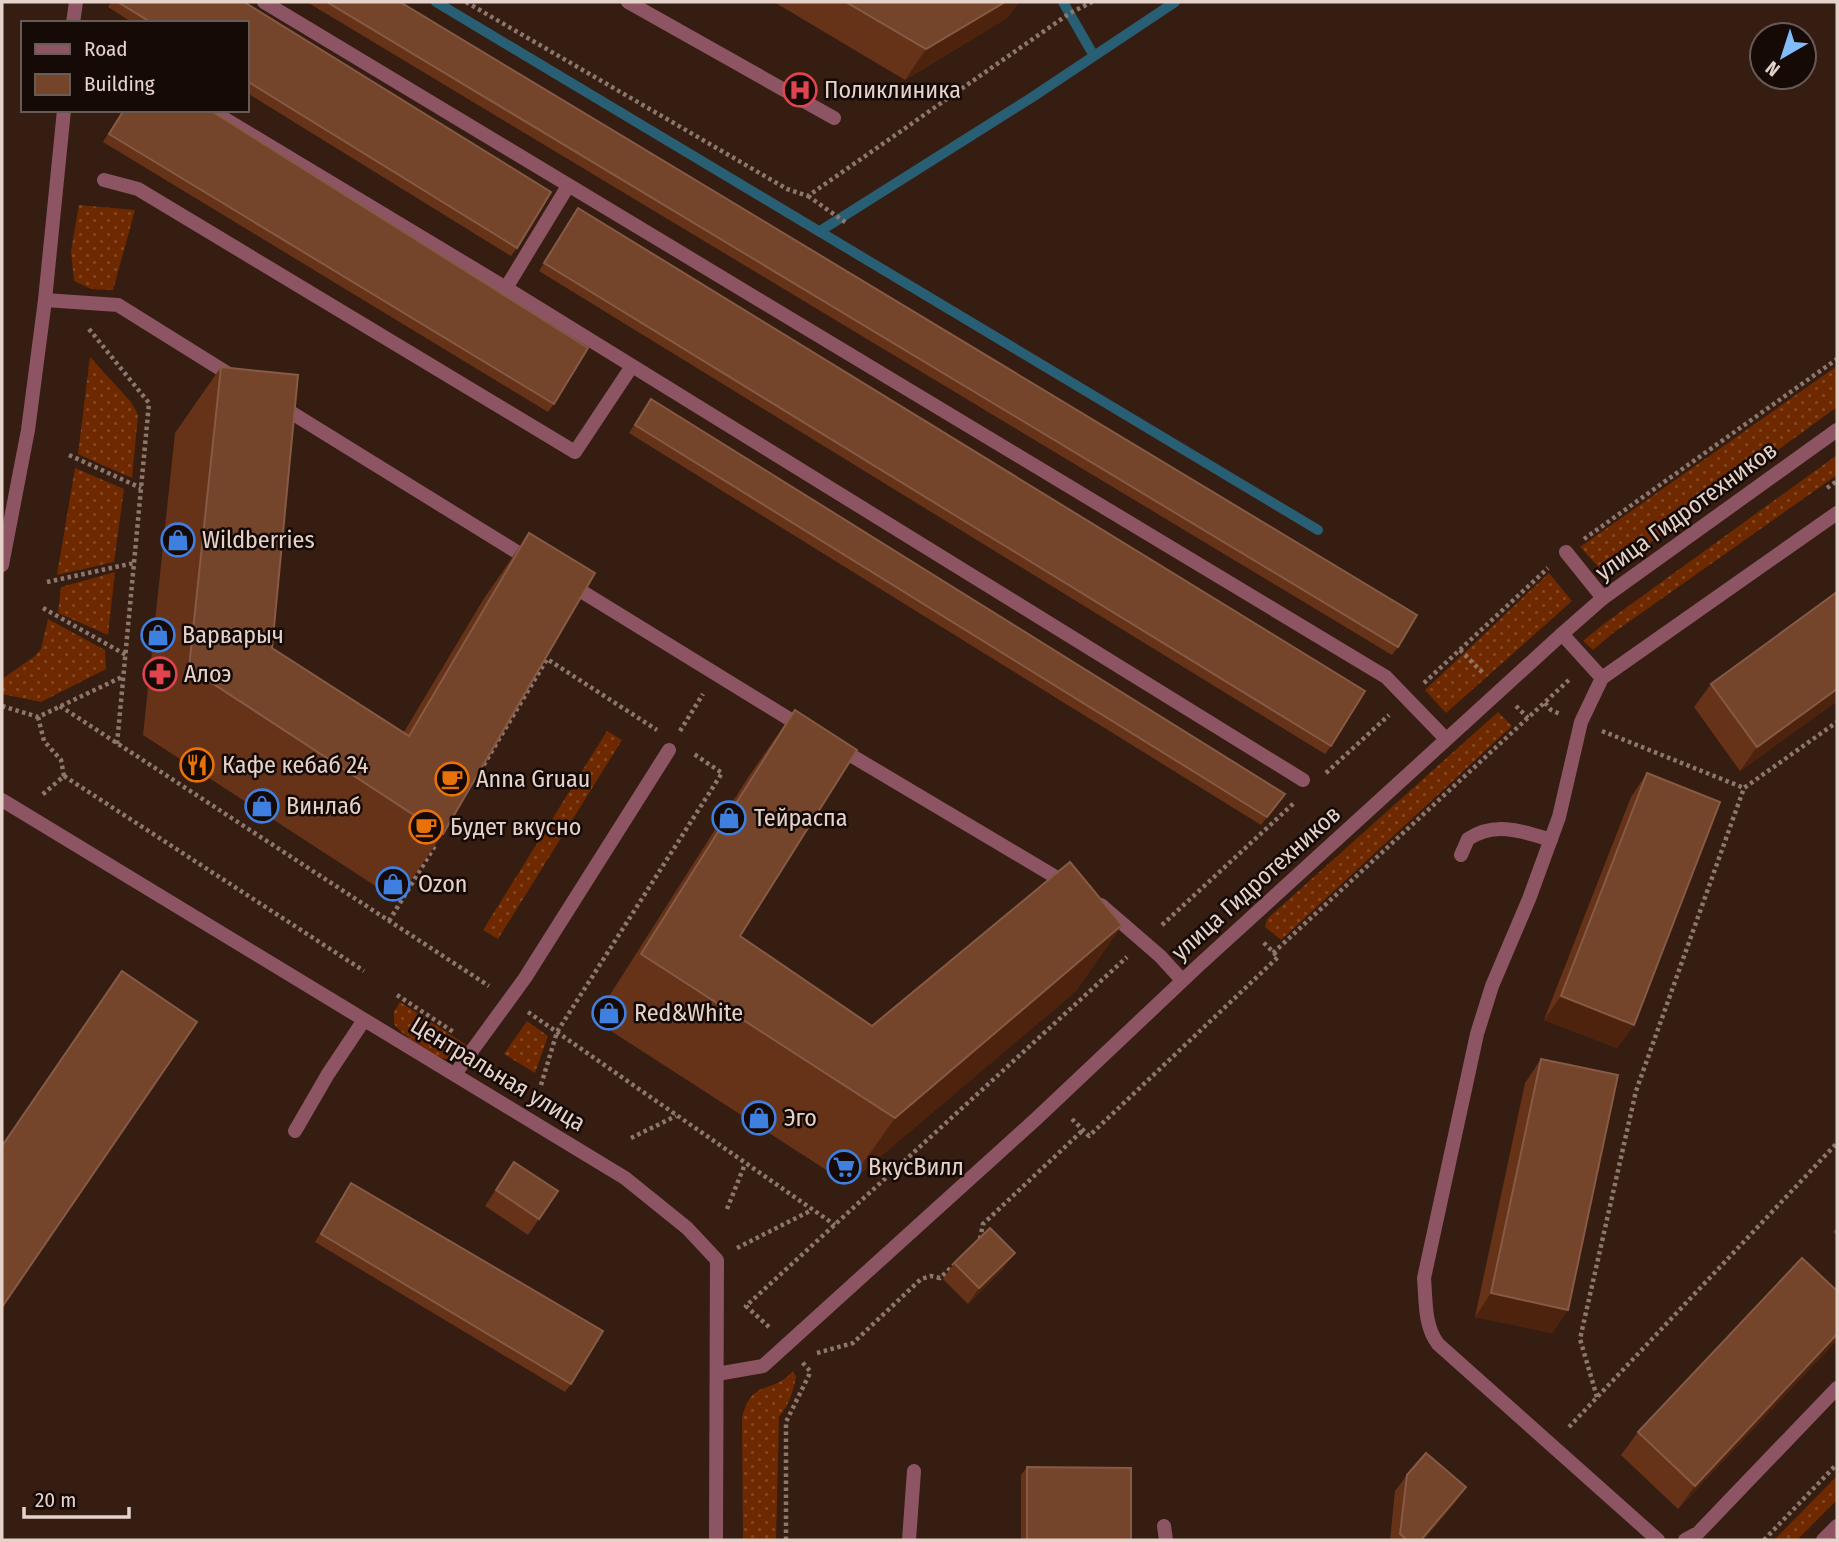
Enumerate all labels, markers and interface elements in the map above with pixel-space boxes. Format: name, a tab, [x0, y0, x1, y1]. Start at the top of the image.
legend	[21, 21, 248, 112]
north arrow	[1748, 21, 1818, 91]
text: Road	[84, 36, 128, 62]
text: N	[1761, 56, 1784, 81]
text: Building	[84, 71, 155, 97]
hospital icon: Поликлиника	[781, 71, 819, 109]
place label: Поликлиника	[824, 76, 961, 104]
street label: улица Гидротехников	[1590, 436, 1782, 586]
shop icon: Wildberries	[159, 521, 197, 559]
place label: Wildberries	[202, 526, 315, 554]
shop icon: Варварыч	[139, 616, 177, 654]
place label: Варварыч	[182, 621, 284, 649]
pharmacy icon: Алоэ	[141, 655, 179, 693]
place label: Алоэ	[184, 660, 231, 688]
restaurant icon: Кафе кебаб 24	[178, 746, 216, 784]
place label: Кафе кебаб 24	[222, 751, 368, 779]
cafe icon: Anna Gruau	[433, 760, 471, 798]
place label: Anna Gruau	[476, 765, 590, 793]
shop icon: Винлаб	[243, 787, 281, 825]
place label: Винлаб	[286, 792, 361, 820]
shop icon: Тейраспа	[710, 799, 748, 837]
street label: улица Гидротехников	[1166, 800, 1346, 966]
place label: Тейраспа	[754, 804, 848, 832]
cafe icon: Будет вкусно	[407, 808, 445, 846]
place label: Будет вкусно	[450, 813, 581, 841]
shop icon: Ozon	[374, 865, 412, 903]
place label: Ozon	[418, 870, 467, 898]
shop icon: Red&White	[590, 994, 628, 1032]
place label: Red&White	[634, 999, 743, 1027]
street label: Центральная улица	[406, 1011, 590, 1137]
shop icon: Эго	[740, 1099, 778, 1137]
place label: Эго	[784, 1104, 817, 1132]
supermarket icon: ВкусВилл	[825, 1148, 863, 1186]
place label: ВкусВилл	[868, 1153, 964, 1181]
scale bar	[24, 1476, 130, 1520]
text: 20 m	[35, 1487, 76, 1513]

